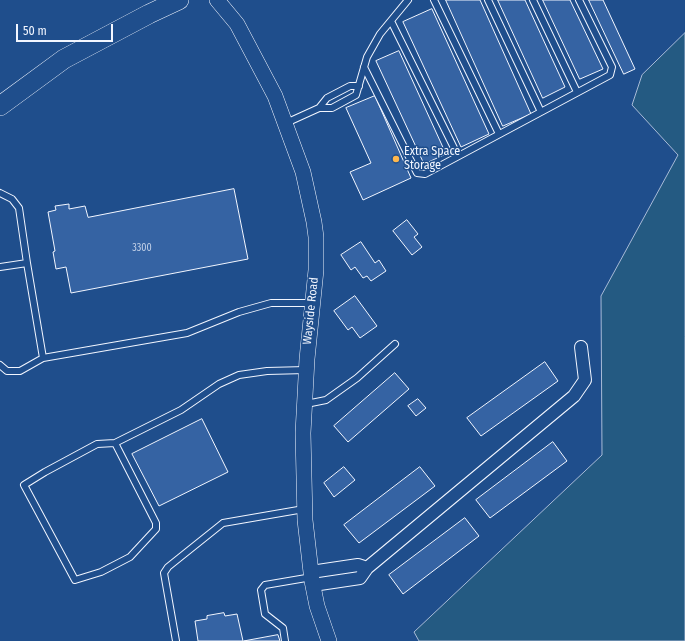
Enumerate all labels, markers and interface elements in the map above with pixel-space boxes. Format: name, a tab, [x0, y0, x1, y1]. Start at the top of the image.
scale bar	[18, 16, 115, 42]
text: 50 m	[23, 24, 47, 38]
place label: Extra Space Storage	[404, 145, 460, 173]
marker: Extra Space Storage	[391, 154, 401, 164]
house number: 3300	[132, 242, 152, 254]
street label: Wayside Road	[300, 277, 322, 345]

